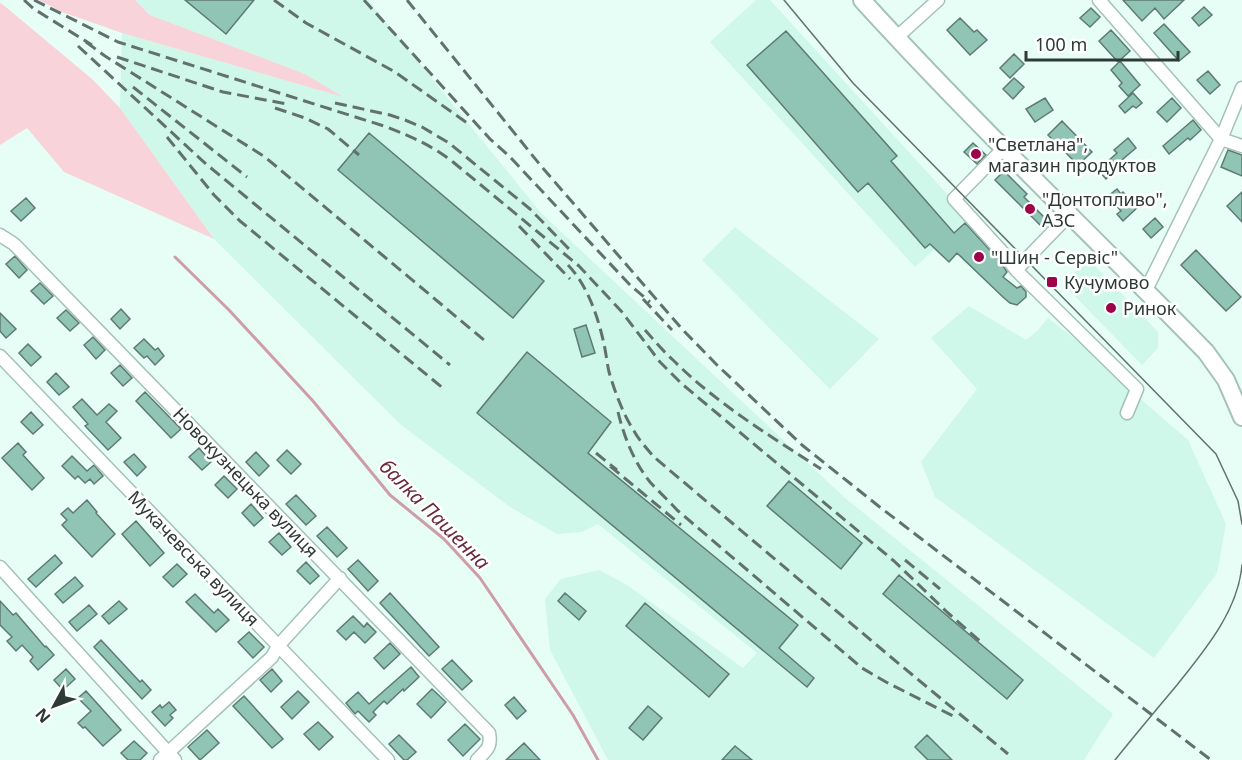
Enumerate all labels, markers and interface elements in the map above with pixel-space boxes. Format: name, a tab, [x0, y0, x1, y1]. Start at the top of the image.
scale bar	[1026, 24, 1178, 62]
text: 100 m	[1035, 32, 1087, 56]
place label: "Светлана", магазин продуктов	[988, 132, 1156, 177]
marker: "Светлана", магазин продуктов	[969, 147, 983, 161]
place label: "Донтопливо", АЗС	[1042, 187, 1168, 232]
marker: "Донтопливо", АЗС	[1023, 202, 1037, 216]
place label: "Шин - Сервіс"	[991, 245, 1118, 269]
marker: "Шин - Сервіс"	[972, 250, 986, 264]
place label: Кучумово	[1064, 270, 1149, 294]
marker: Кучумово	[1045, 275, 1059, 289]
place label: Ринок	[1123, 296, 1177, 320]
marker: Ринок	[1104, 301, 1118, 315]
street label: Новокузнецька вулиця	[168, 402, 324, 562]
water label: балка Пашенна	[374, 453, 496, 575]
street label: Мукачевська вулиця	[123, 485, 265, 631]
north arrow	[24, 676, 84, 736]
text: N	[30, 704, 55, 728]

